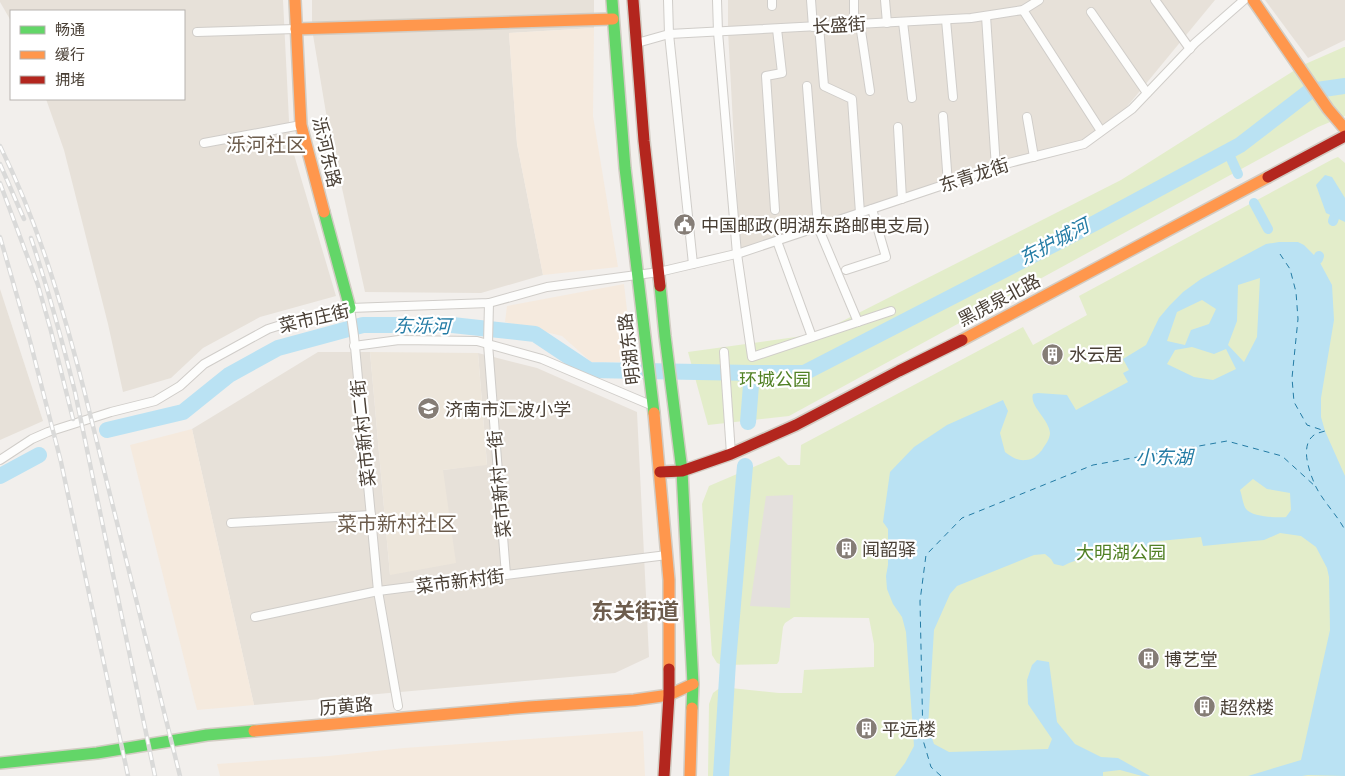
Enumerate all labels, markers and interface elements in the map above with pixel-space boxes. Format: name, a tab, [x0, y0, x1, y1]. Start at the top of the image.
legend	[10, 10, 185, 100]
street label: 长盛街	[811, 13, 867, 37]
text: 畅通	[55, 21, 85, 39]
text: 缓行	[55, 46, 85, 64]
text: 拥堵	[55, 71, 85, 89]
street label: 泺河东路	[309, 115, 345, 189]
district label: 泺河社区	[226, 133, 306, 157]
street label: 东青龙街	[937, 154, 1011, 196]
water label: 东护城河	[1015, 212, 1096, 270]
public building icon: 中国邮政(明湖东路邮电支局)	[673, 213, 697, 237]
place label: 中国邮政(明湖东路邮电支局)	[701, 215, 930, 236]
street label: 黑虎泉北路	[954, 270, 1044, 330]
street label: 菜市庄街	[277, 300, 351, 336]
street label: 明湖东路	[614, 312, 644, 386]
water label: 东泺河	[393, 314, 455, 338]
building icon: 水云居	[1041, 342, 1065, 366]
place label: 水云居	[1069, 344, 1123, 365]
park label: 环城公园	[739, 369, 811, 390]
street label: 菜市新村二街	[347, 378, 379, 488]
school or university icon: 济南市汇波小学	[417, 397, 441, 421]
place label: 济南市汇波小学	[445, 399, 571, 420]
street label: 菜市新村一街	[484, 429, 514, 539]
water label: 小东湖	[1135, 446, 1195, 469]
district label: 菜市新村社区	[337, 512, 457, 536]
building icon: 闻韶驿	[834, 537, 858, 561]
place label: 闻韶驿	[862, 539, 916, 560]
park label: 大明湖公园	[1076, 542, 1166, 563]
street label: 菜市新村街	[414, 565, 506, 597]
district label: 东关街道	[591, 599, 679, 624]
building icon: 博艺堂	[1136, 647, 1160, 671]
place label: 博艺堂	[1164, 649, 1218, 670]
street label: 历黄路	[318, 693, 374, 719]
building icon: 超然楼	[1192, 695, 1216, 719]
place label: 超然楼	[1220, 697, 1274, 718]
building icon: 平远楼	[854, 717, 878, 741]
place label: 平远楼	[882, 719, 936, 740]

